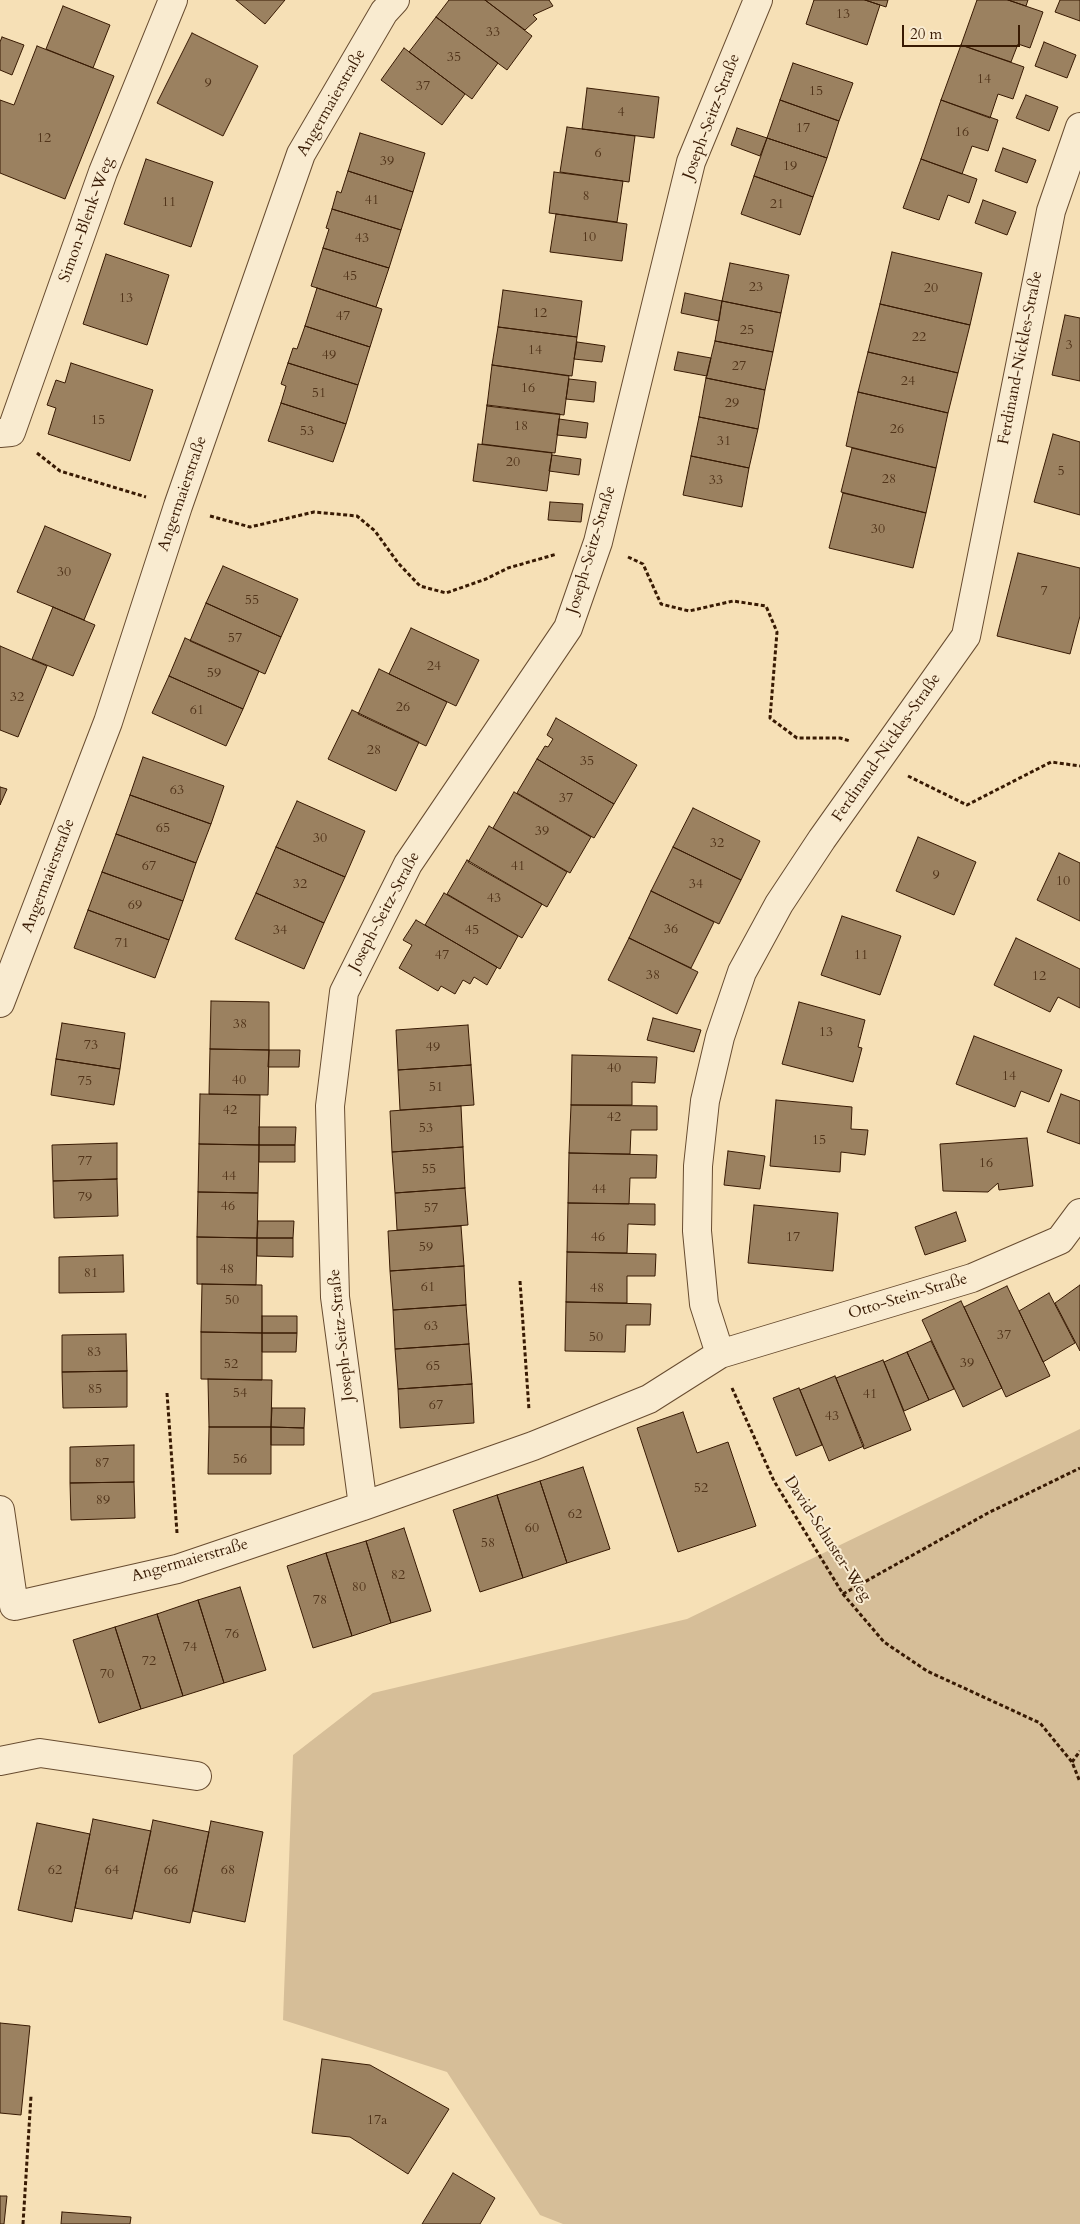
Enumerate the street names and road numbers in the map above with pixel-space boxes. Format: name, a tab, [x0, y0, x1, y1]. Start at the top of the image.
street label: Angermaierstraße	[294, 46, 370, 160]
street label: Joseph-Seitz-Straße	[679, 52, 745, 182]
street label: Simon-Blenk-Weg	[55, 155, 119, 285]
street label: Ferdinand-Nickles-Straße	[995, 270, 1047, 446]
street label: Angermaierstraße	[154, 434, 212, 554]
street label: Joseph-Seitz-Straße	[563, 484, 621, 616]
street label: Ferdinand-Nickles-Straße	[829, 670, 945, 826]
street label: Angermaierstraße	[18, 816, 80, 936]
street label: Joseph-Seitz-Straße	[345, 849, 425, 975]
street label: Joseph-Seitz-Straße	[326, 1268, 358, 1402]
street label: Otto-Stein-Straße	[846, 1270, 970, 1324]
street label: David-Schuster-Weg	[779, 1473, 875, 1605]
street label: Angermaierstraße	[129, 1535, 251, 1587]

